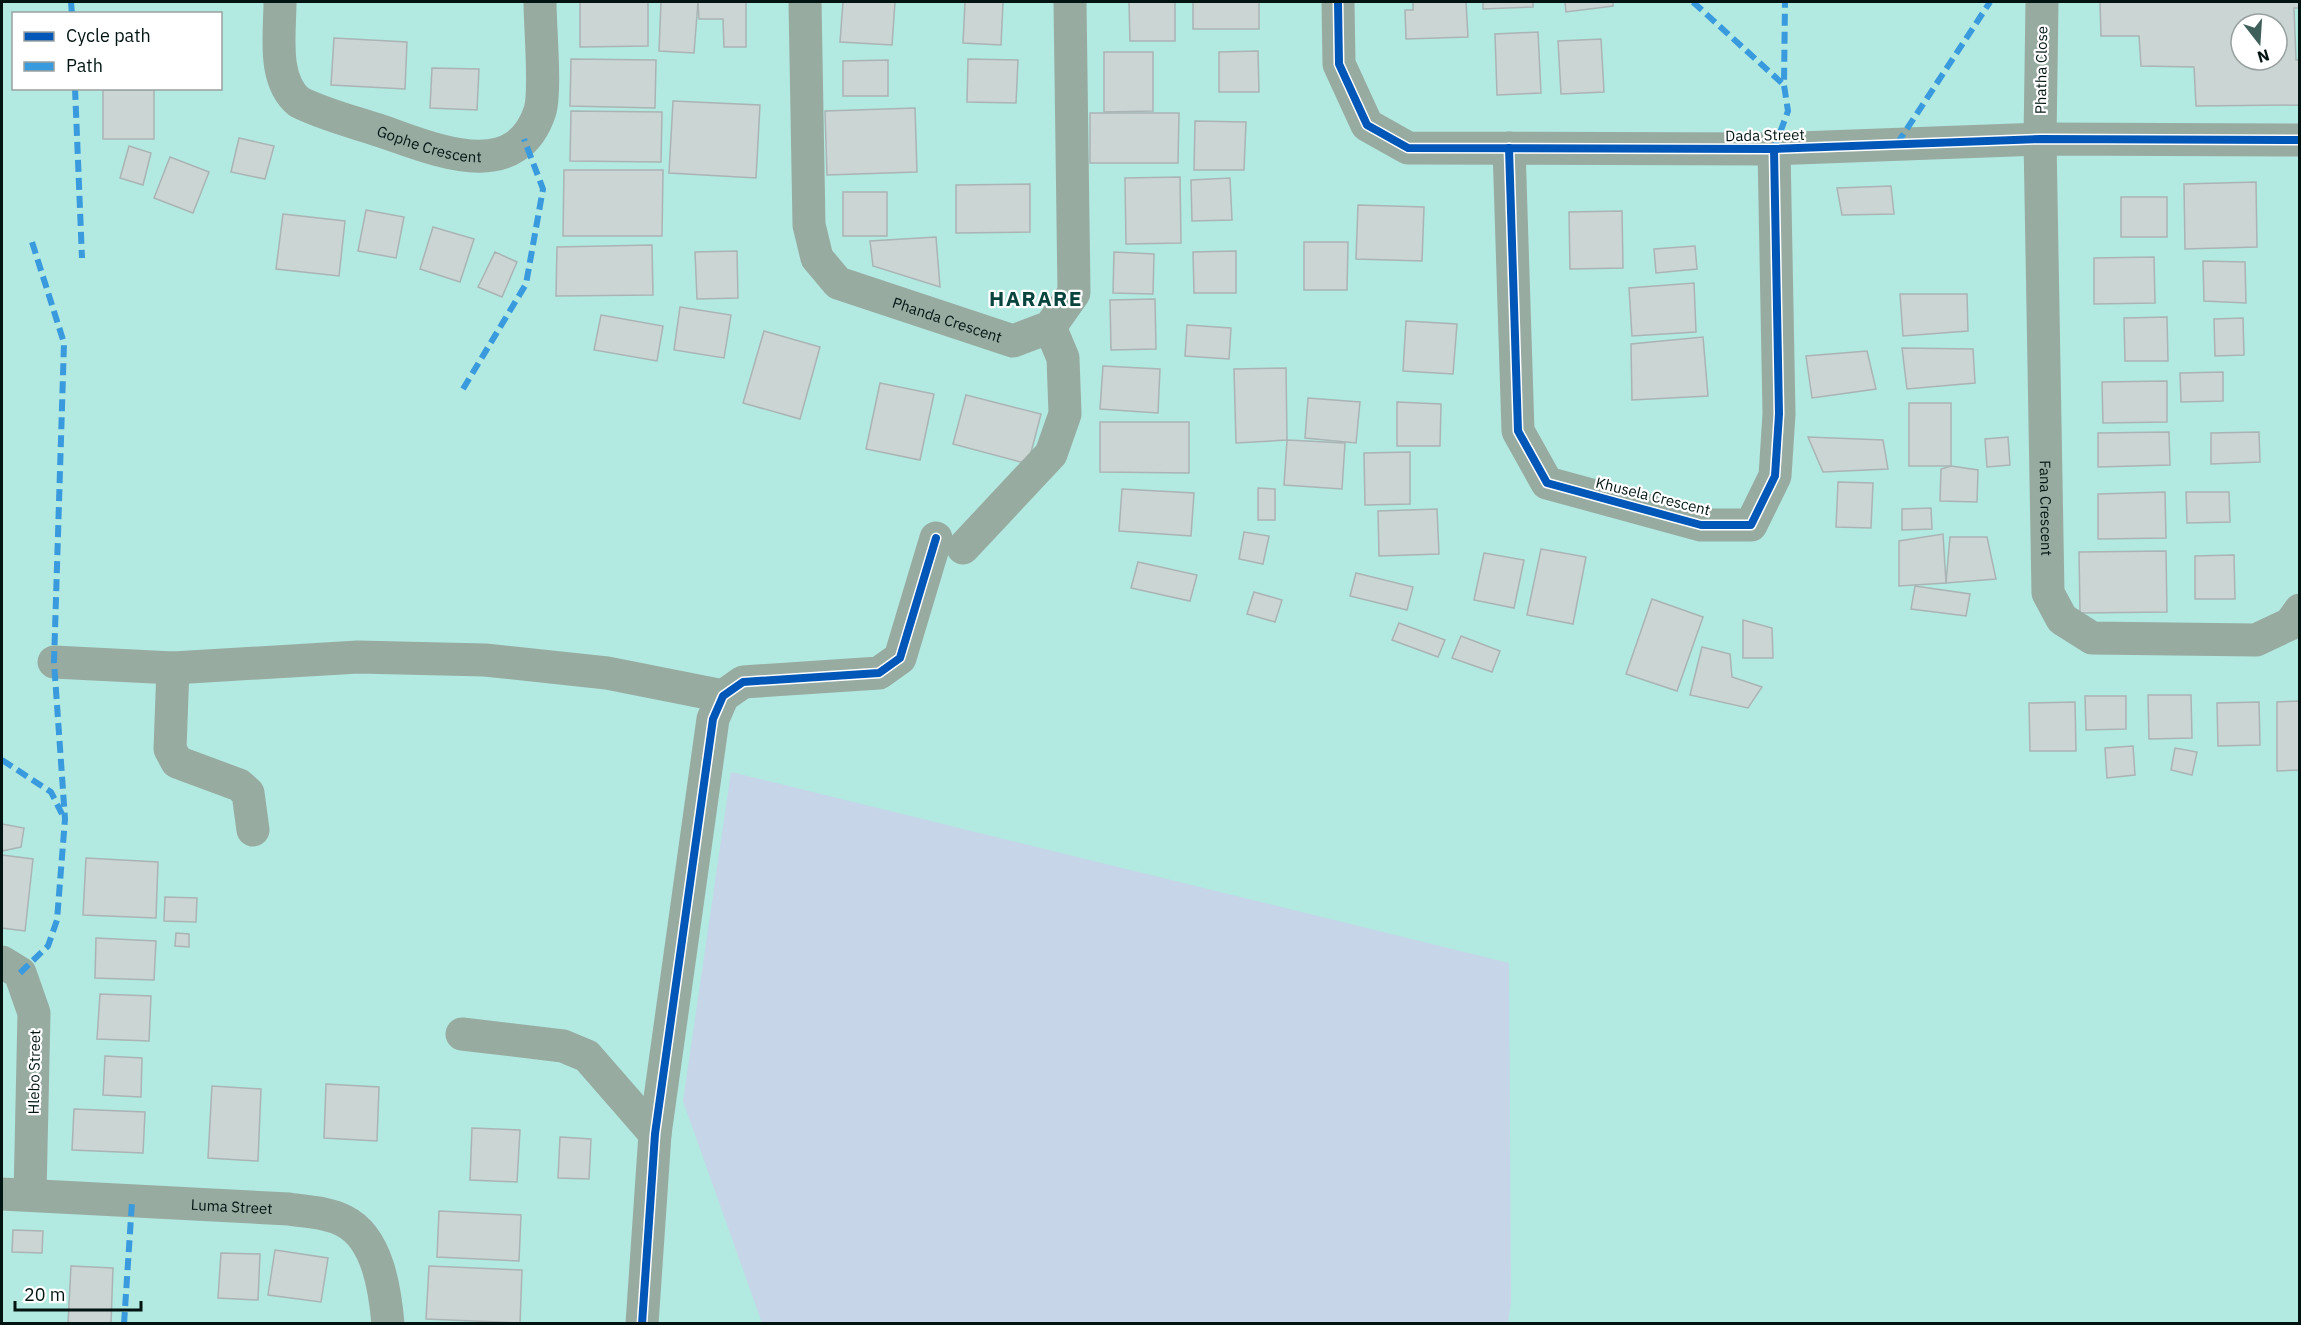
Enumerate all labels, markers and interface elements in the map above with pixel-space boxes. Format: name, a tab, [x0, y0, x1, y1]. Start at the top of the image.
legend	[12, 12, 222, 90]
north arrow	[2229, 12, 2289, 72]
text: Cycle path	[66, 24, 151, 47]
street label: Phatha Close	[2031, 26, 2051, 114]
text: N	[2255, 45, 2272, 68]
text: Path	[66, 54, 103, 77]
street label: Gophe Crescent	[375, 121, 482, 166]
street label: Dada Street	[1725, 125, 1805, 145]
district label: HARARE	[989, 284, 1083, 312]
street label: Phanda Crescent	[890, 292, 1005, 346]
street label: Fana Crescent	[2036, 460, 2057, 556]
street label: Khusela Crescent	[1594, 473, 1712, 519]
street label: Hlebo Street	[24, 1029, 44, 1115]
street label: Luma Street	[190, 1194, 273, 1218]
scale bar	[15, 1274, 141, 1312]
text: 20 m	[24, 1283, 66, 1306]

